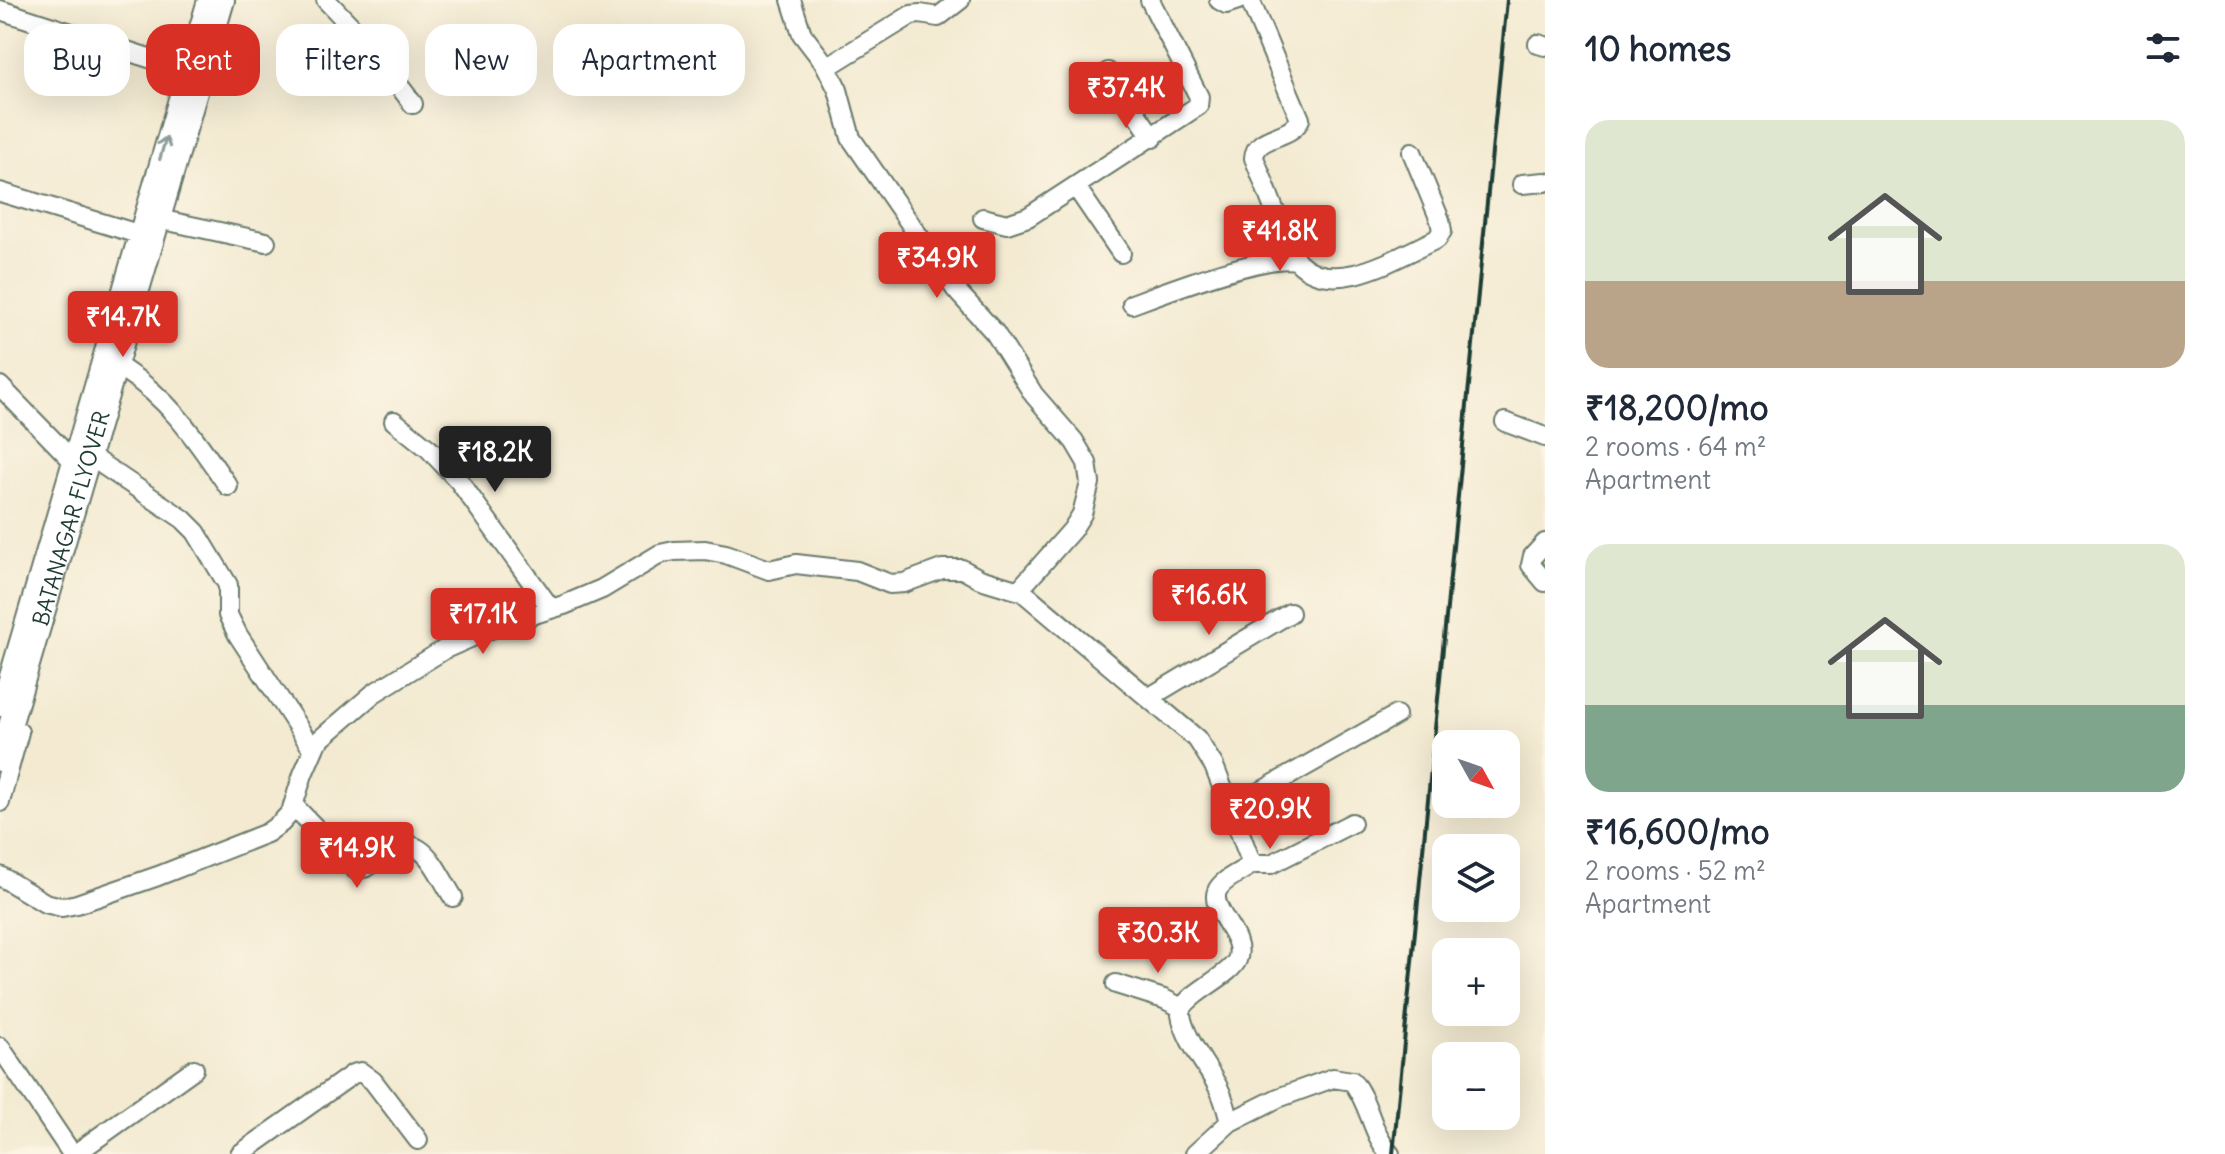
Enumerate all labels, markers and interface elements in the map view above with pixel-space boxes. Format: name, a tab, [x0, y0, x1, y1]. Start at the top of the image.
chip: Buy	[24, 24, 130, 96]
chip: Rent	[146, 24, 260, 96]
chip: Filters	[276, 24, 409, 96]
chip: New	[425, 24, 537, 96]
chip: Apartment	[553, 24, 745, 96]
icon: filters	[2141, 26, 2185, 70]
text: 10 homes	[1585, 27, 1731, 70]
pin: ₹37.4K	[1061, 62, 1191, 130]
text: ₹37.4K	[1087, 71, 1165, 104]
one-way arrow	[156, 136, 171, 161]
icon: home	[1813, 172, 1957, 316]
pin: ₹41.8K	[1215, 205, 1345, 273]
text: ₹41.8K	[1242, 214, 1318, 247]
pin: ₹34.9K	[872, 232, 1002, 300]
text: ₹34.9K	[896, 241, 978, 274]
pin: ₹14.7K	[58, 291, 188, 359]
text: ₹14.7K	[86, 300, 160, 333]
text: ₹18,200/mo	[1585, 386, 1769, 429]
street label: BATANAGAR FLYOVER	[26, 407, 116, 629]
pin: ₹18.2K	[430, 426, 560, 494]
text: 2 rooms · 64 m²	[1585, 430, 1767, 463]
text: ₹18.2K	[457, 435, 533, 468]
text: Apartment	[1585, 463, 1711, 496]
pin: ₹16.6K	[1144, 569, 1274, 637]
text: ₹16.6K	[1171, 578, 1247, 611]
pin: ₹17.1K	[418, 588, 548, 656]
icon: home	[1813, 596, 1957, 740]
text: ₹17.1K	[449, 597, 517, 630]
north arrow	[1432, 730, 1520, 818]
map controls	[1432, 730, 1520, 1130]
pin: ₹20.9K	[1205, 783, 1335, 851]
text: ₹20.9K	[1229, 792, 1311, 825]
text: ₹16,600/mo	[1585, 810, 1770, 853]
pin: ₹14.9K	[292, 822, 422, 890]
text: ₹14.9K	[319, 831, 395, 864]
button: layers	[1432, 834, 1520, 922]
text: 2 rooms · 52 m²	[1585, 854, 1766, 887]
text: Apartment	[1585, 887, 1711, 920]
pin: ₹30.3K	[1093, 907, 1223, 975]
text: ₹30.3K	[1117, 916, 1199, 949]
button: +	[1432, 938, 1520, 1026]
button: −	[1432, 1042, 1520, 1130]

